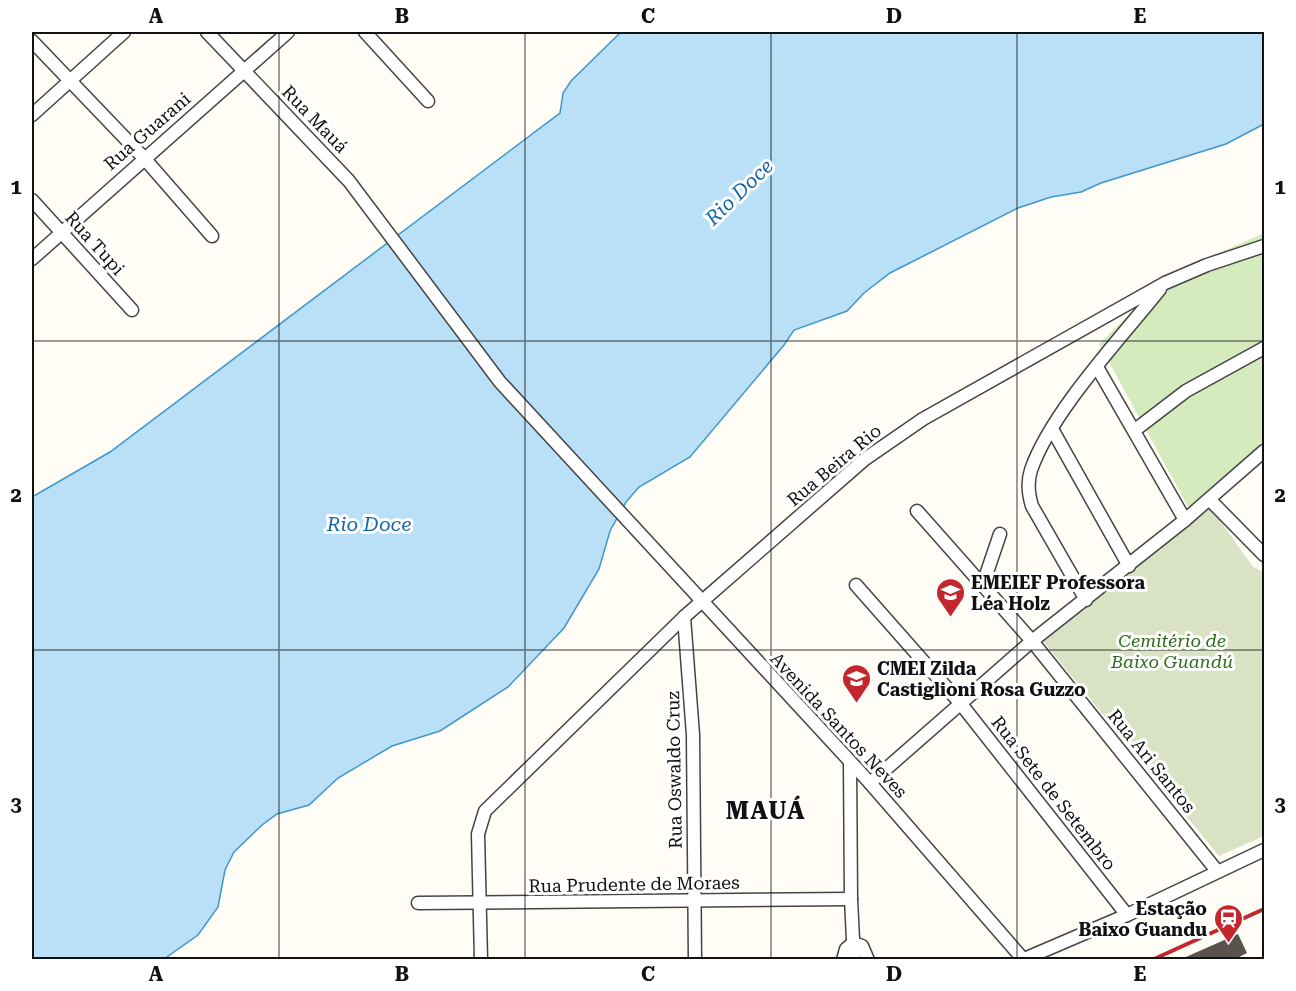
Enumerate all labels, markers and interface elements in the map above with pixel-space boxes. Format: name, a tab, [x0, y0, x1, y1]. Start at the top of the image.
text: A	[149, 4, 164, 28]
text: B	[395, 4, 409, 28]
text: C	[641, 4, 655, 28]
text: D	[886, 4, 902, 28]
text: E	[1134, 4, 1147, 28]
street label: Rua Mauá	[278, 81, 352, 157]
street label: Rua Guarani	[100, 88, 195, 174]
water label: Rio Doce	[699, 154, 778, 231]
text: 1	[10, 175, 22, 199]
text: 1	[1274, 175, 1286, 199]
street label: Rua Tupi	[61, 207, 129, 279]
street label: Rua Beira Rio	[783, 420, 885, 510]
text: 2	[10, 483, 22, 507]
text: 2	[1274, 483, 1286, 507]
water label: Rio Doce	[326, 512, 411, 536]
place label: EMEIEF Professora Léa Holz	[971, 572, 1145, 614]
school or university icon: EMEIEF Professora Léa Holz	[934, 576, 966, 618]
park label: Cemitério de Baixo Guandú	[1110, 630, 1233, 672]
street label: Avenida Santos Neves	[766, 648, 912, 802]
place label: CMEI Zilda Castiglioni Rosa Guzzo	[877, 658, 1086, 700]
school or university icon: CMEI Zilda Castiglioni Rosa Guzzo	[840, 662, 872, 704]
street label: Rua Oswaldo Cruz	[662, 690, 686, 849]
street label: Rua Ari Santos	[1104, 705, 1200, 817]
street label: Rua Sete de Setembro	[987, 712, 1121, 874]
text: 3	[10, 792, 22, 816]
text: 3	[1274, 792, 1286, 816]
district label: MAUÁ	[726, 795, 806, 825]
street label: Rua Prudente de Moraes	[528, 872, 740, 896]
place label: Estação Baixo Guandu	[1079, 898, 1207, 940]
station icon: Estação Baixo Guandu	[1212, 902, 1244, 944]
text: A	[149, 962, 164, 986]
text: B	[395, 962, 409, 986]
text: C	[641, 962, 655, 986]
text: D	[886, 962, 902, 986]
text: E	[1134, 962, 1147, 986]

